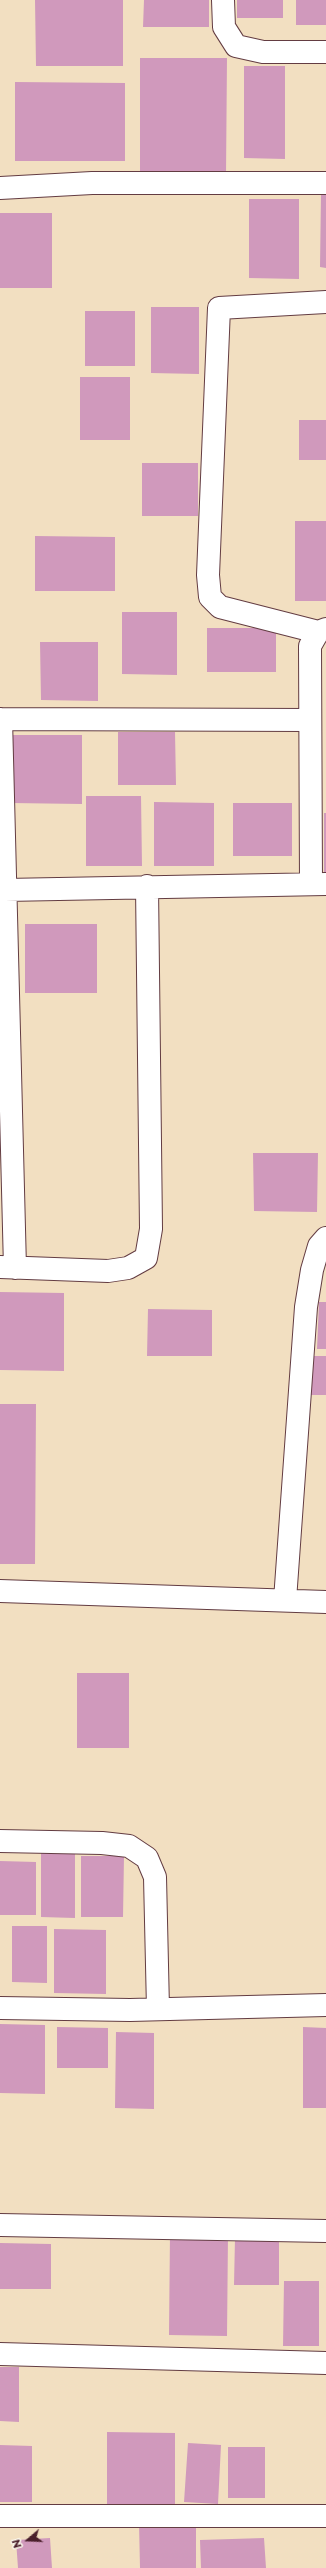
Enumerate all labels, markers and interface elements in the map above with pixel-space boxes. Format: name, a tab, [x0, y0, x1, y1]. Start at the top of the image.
north arrow	[8, 2520, 48, 2560]
text: N	[7, 2537, 26, 2551]

